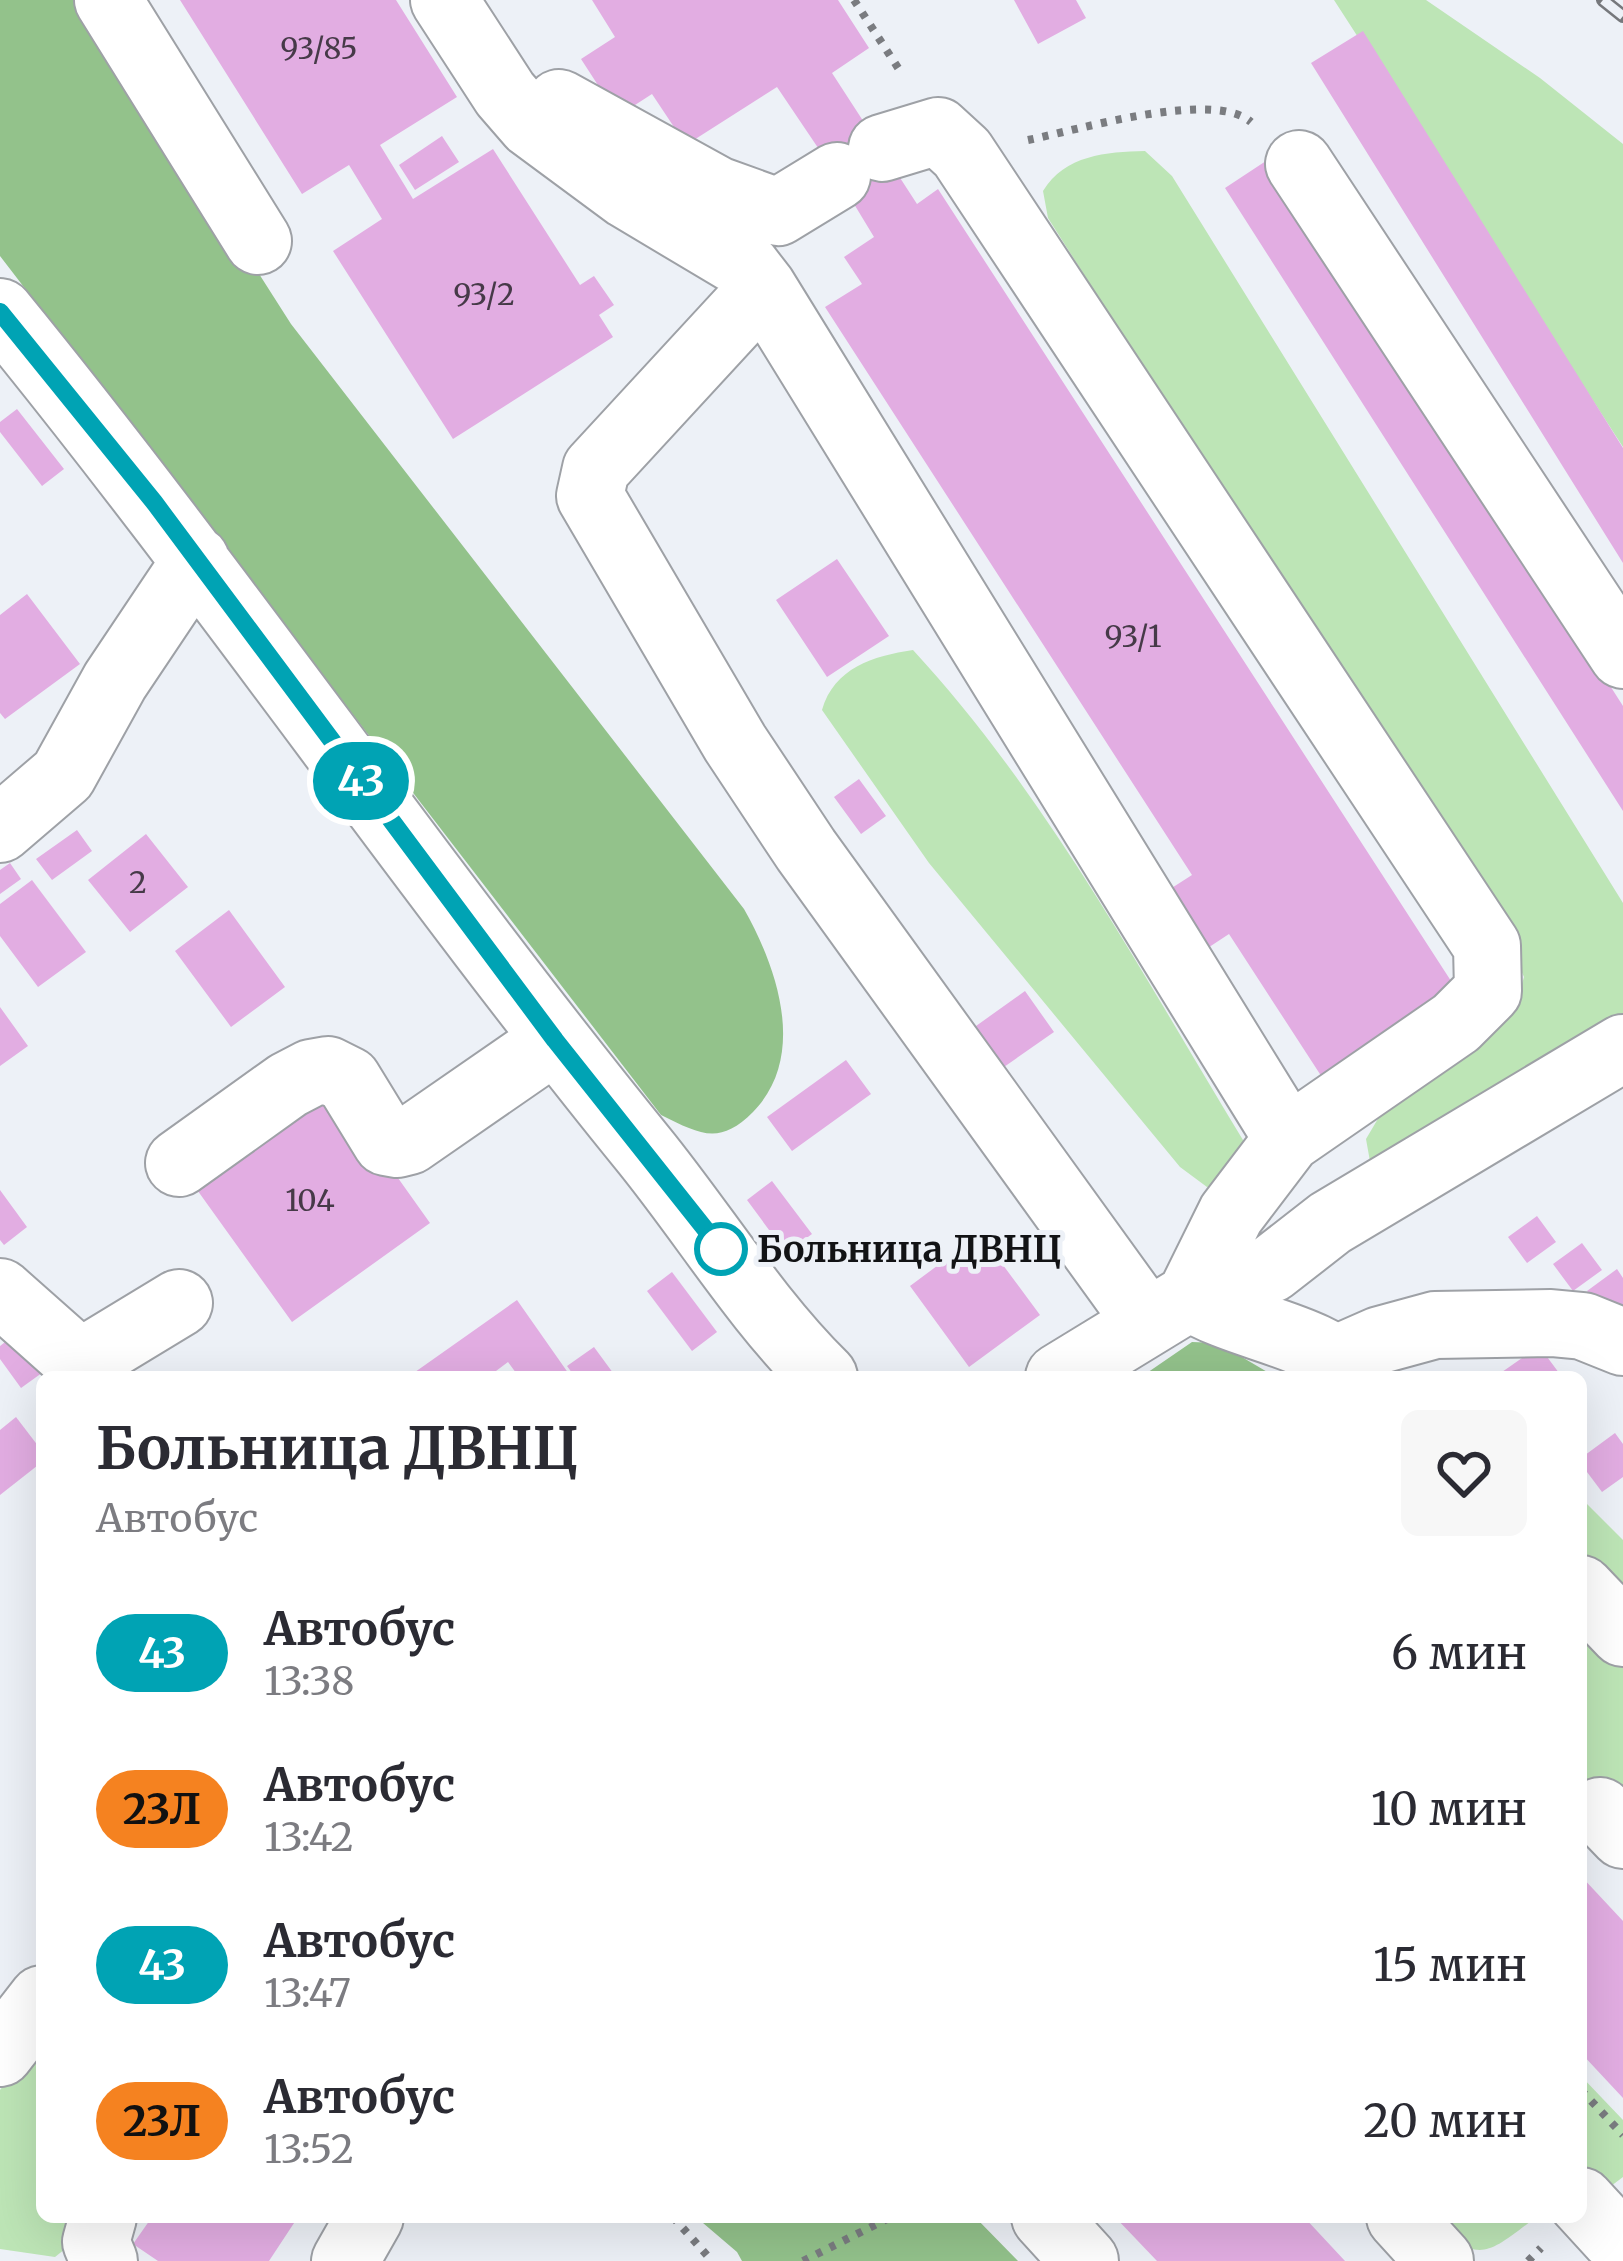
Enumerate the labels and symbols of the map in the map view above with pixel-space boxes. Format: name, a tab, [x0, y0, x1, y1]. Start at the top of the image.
house number: 93/85	[280, 29, 358, 67]
house number: 93/2	[453, 275, 515, 313]
house number: 93/1	[1104, 617, 1162, 655]
line badge: 43	[307, 742, 415, 820]
house number: 2	[129, 863, 147, 901]
house number: 104	[285, 1181, 335, 1219]
marker: Больница ДВНЦ	[696, 1224, 746, 1274]
place label: Больница ДВНЦ	[757, 1227, 1062, 1272]

